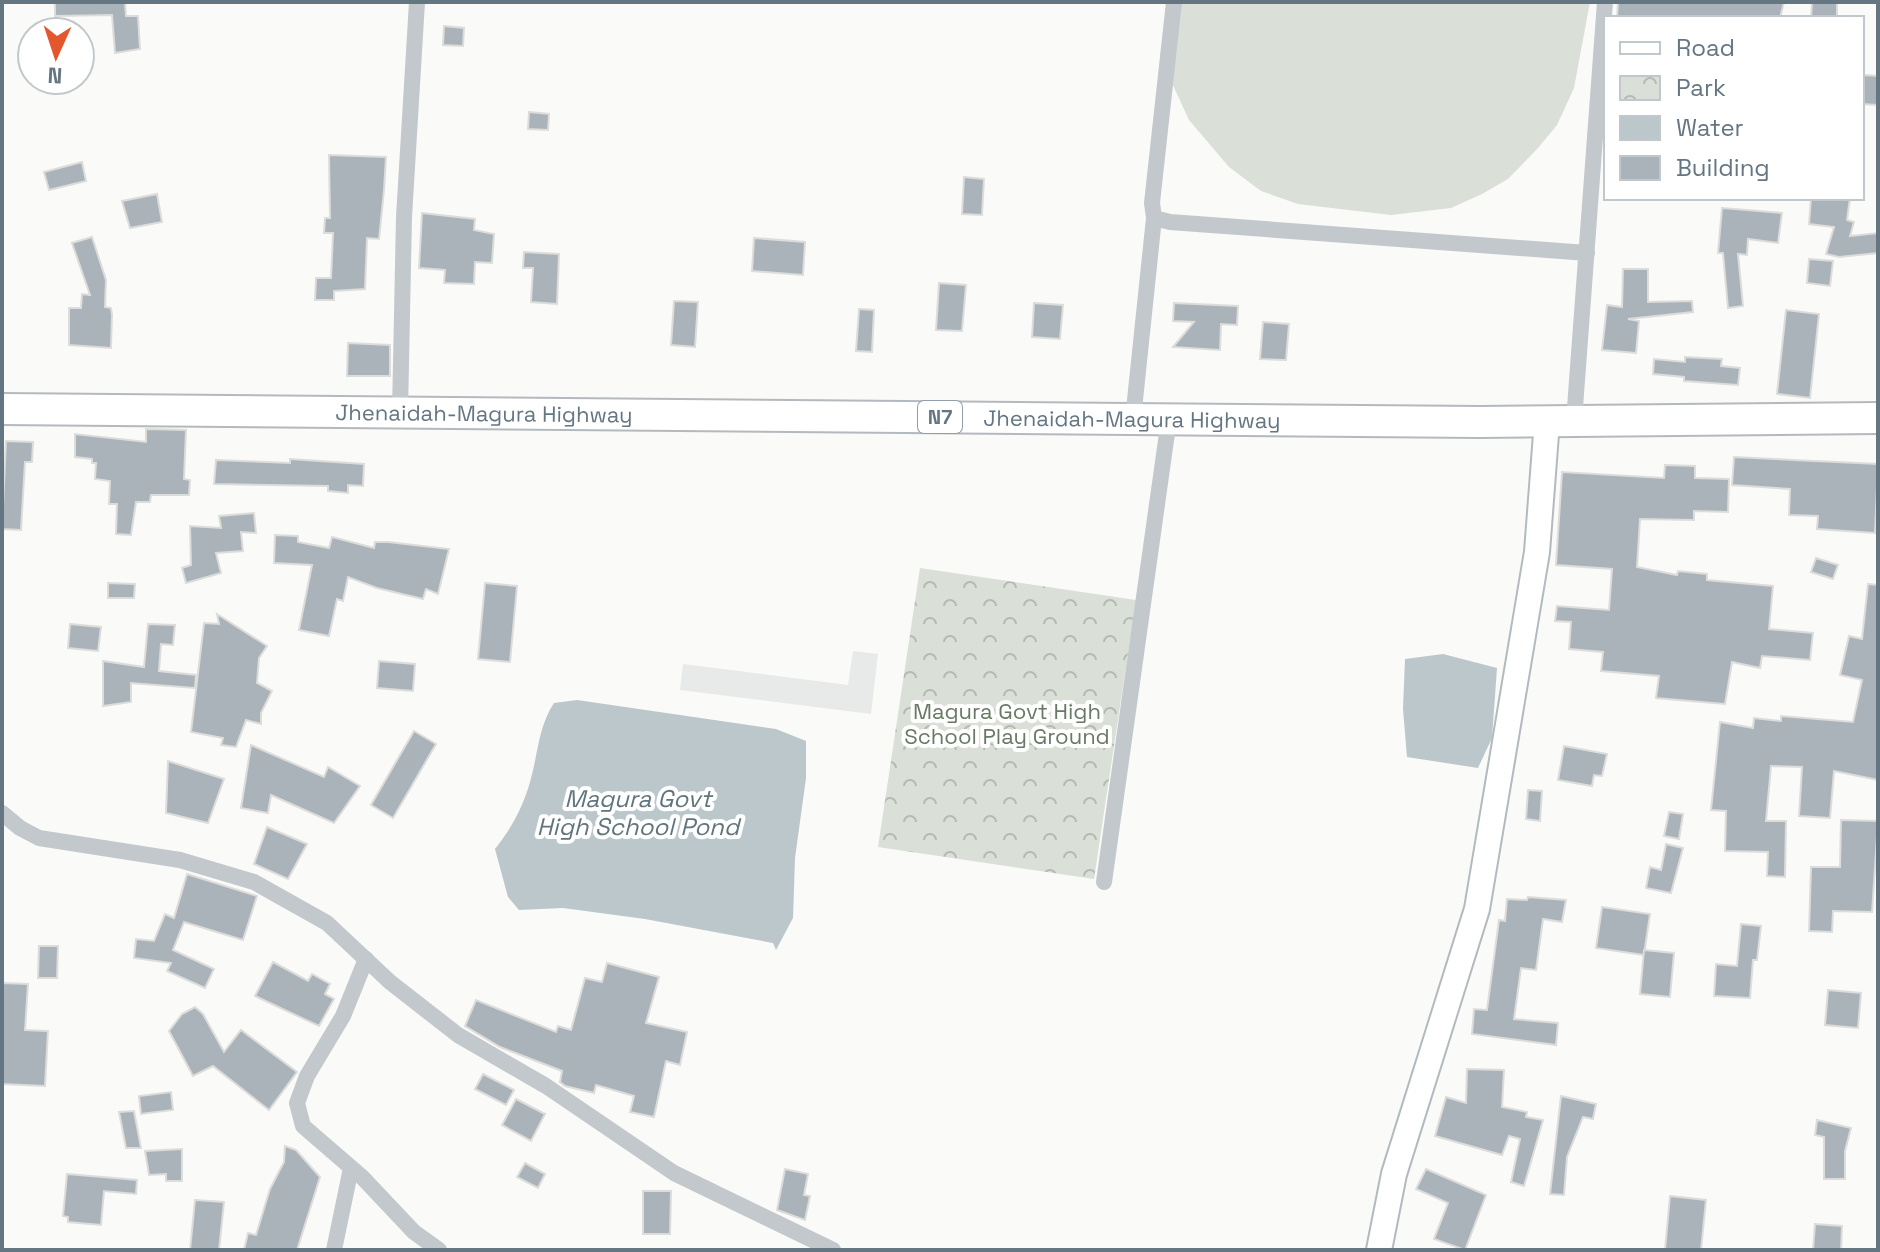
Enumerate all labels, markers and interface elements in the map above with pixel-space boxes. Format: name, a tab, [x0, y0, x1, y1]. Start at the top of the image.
north arrow	[16, 16, 96, 96]
legend	[1604, 16, 1864, 200]
text: Road	[1676, 32, 1735, 63]
text: N	[47, 62, 63, 90]
text: Park	[1676, 72, 1726, 103]
text: Water	[1676, 112, 1744, 143]
text: Building	[1676, 152, 1770, 183]
street label: Jhenaidah-Magura Highway	[335, 398, 633, 429]
road number: N7	[918, 401, 962, 433]
street label: Jhenaidah-Magura Highway	[983, 404, 1281, 434]
park label: Magura Govt High School Play Ground	[904, 697, 1110, 750]
water label: Magura Govt High School Pond	[537, 783, 742, 842]

